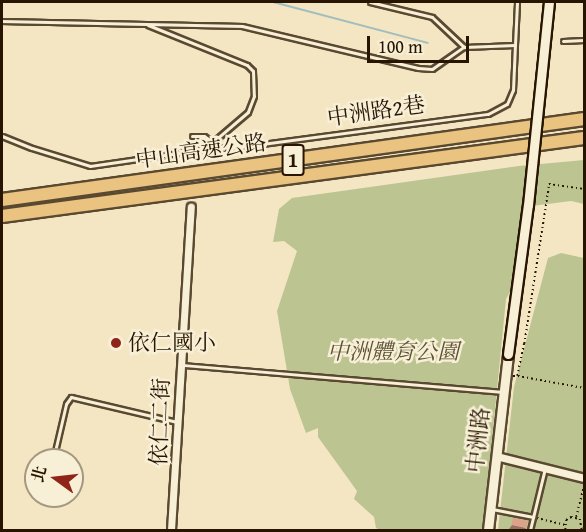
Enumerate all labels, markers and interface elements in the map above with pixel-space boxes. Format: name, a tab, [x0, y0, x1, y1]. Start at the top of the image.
scale bar	[370, 24, 472, 62]
text: 100 m	[378, 33, 423, 60]
street label: 中洲路2巷	[325, 91, 427, 131]
street label: 中山高速公路	[134, 129, 268, 173]
road number: 1	[281, 142, 305, 178]
place label: 依仁國小	[128, 330, 216, 356]
marker: 依仁國小	[109, 336, 123, 350]
park label: 中洲體育公園	[327, 339, 459, 365]
street label: 依仁二街	[145, 378, 175, 466]
street label: 中洲路	[461, 406, 495, 474]
north arrow	[24, 448, 84, 508]
text: 北	[25, 463, 52, 485]

